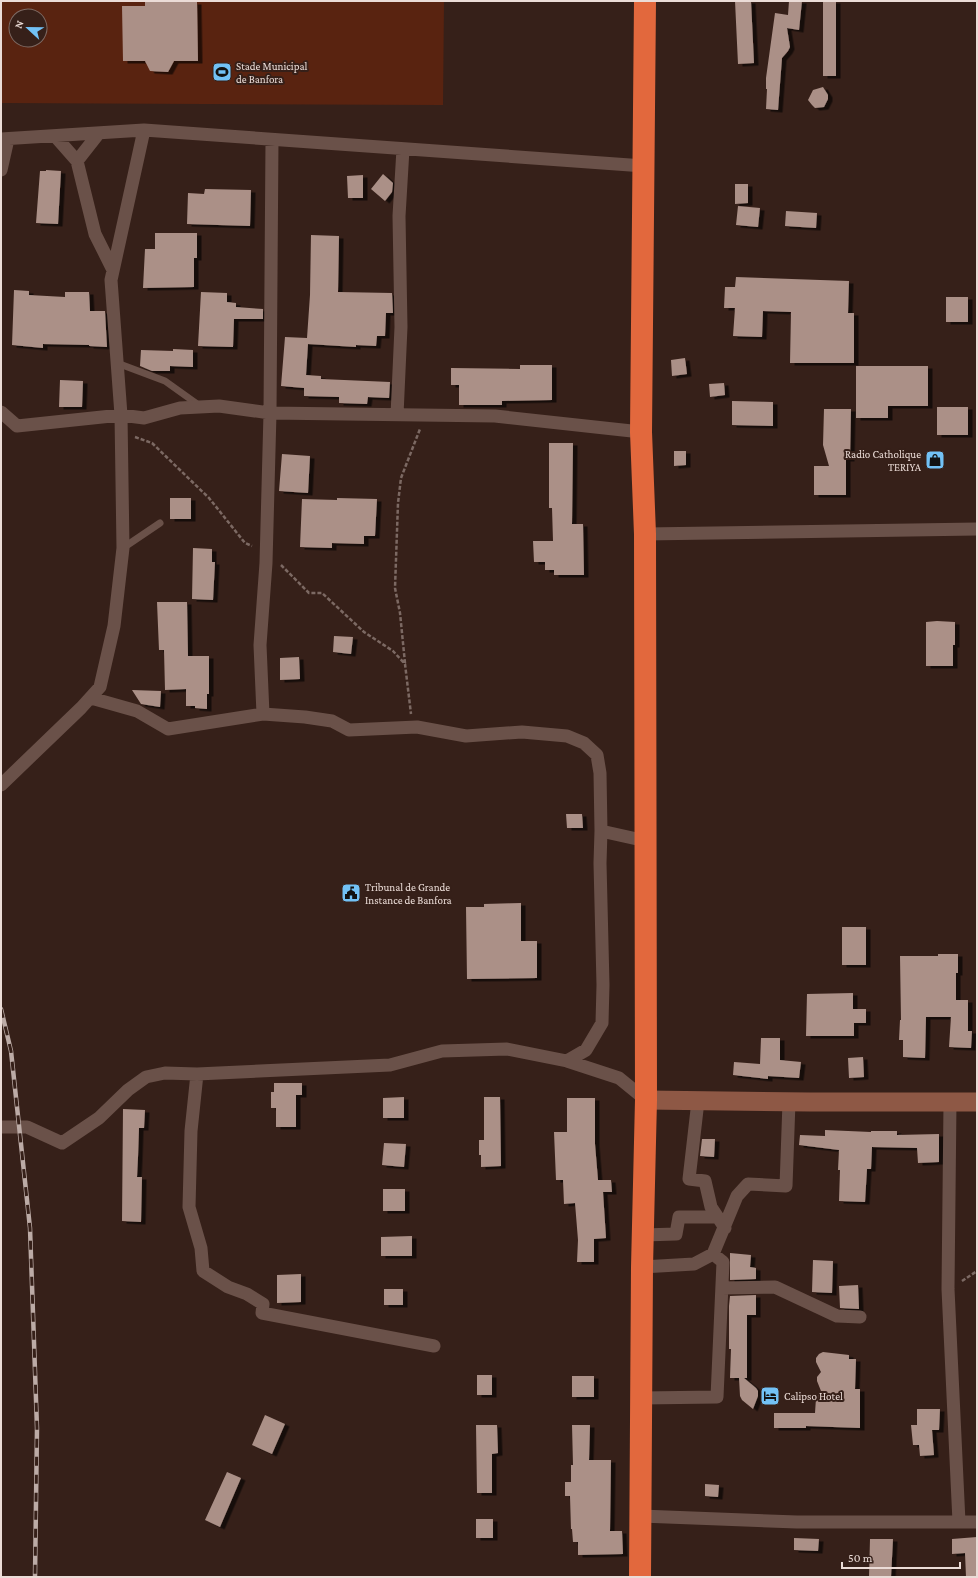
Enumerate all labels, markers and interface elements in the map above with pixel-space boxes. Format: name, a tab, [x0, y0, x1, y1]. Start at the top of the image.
north arrow	[8, 8, 48, 48]
text: N	[12, 18, 26, 30]
place label: Stade Municipal de Banfora	[236, 60, 308, 85]
sports icon: Stade Municipal de Banfora	[211, 61, 233, 83]
place label: Radio Catholique TERIYA	[845, 448, 922, 473]
shop icon: Radio Catholique TERIYA	[924, 449, 946, 471]
place label: Tribunal de Grande Instance de Banfora	[365, 881, 452, 906]
public building icon: Tribunal de Grande Instance de Banfora	[340, 882, 362, 904]
hotel icon: Calipso Hotel	[759, 1385, 781, 1407]
place label: Calipso Hotel	[784, 1390, 843, 1403]
scale bar	[842, 1544, 960, 1570]
text: 50 m	[848, 1551, 873, 1565]

